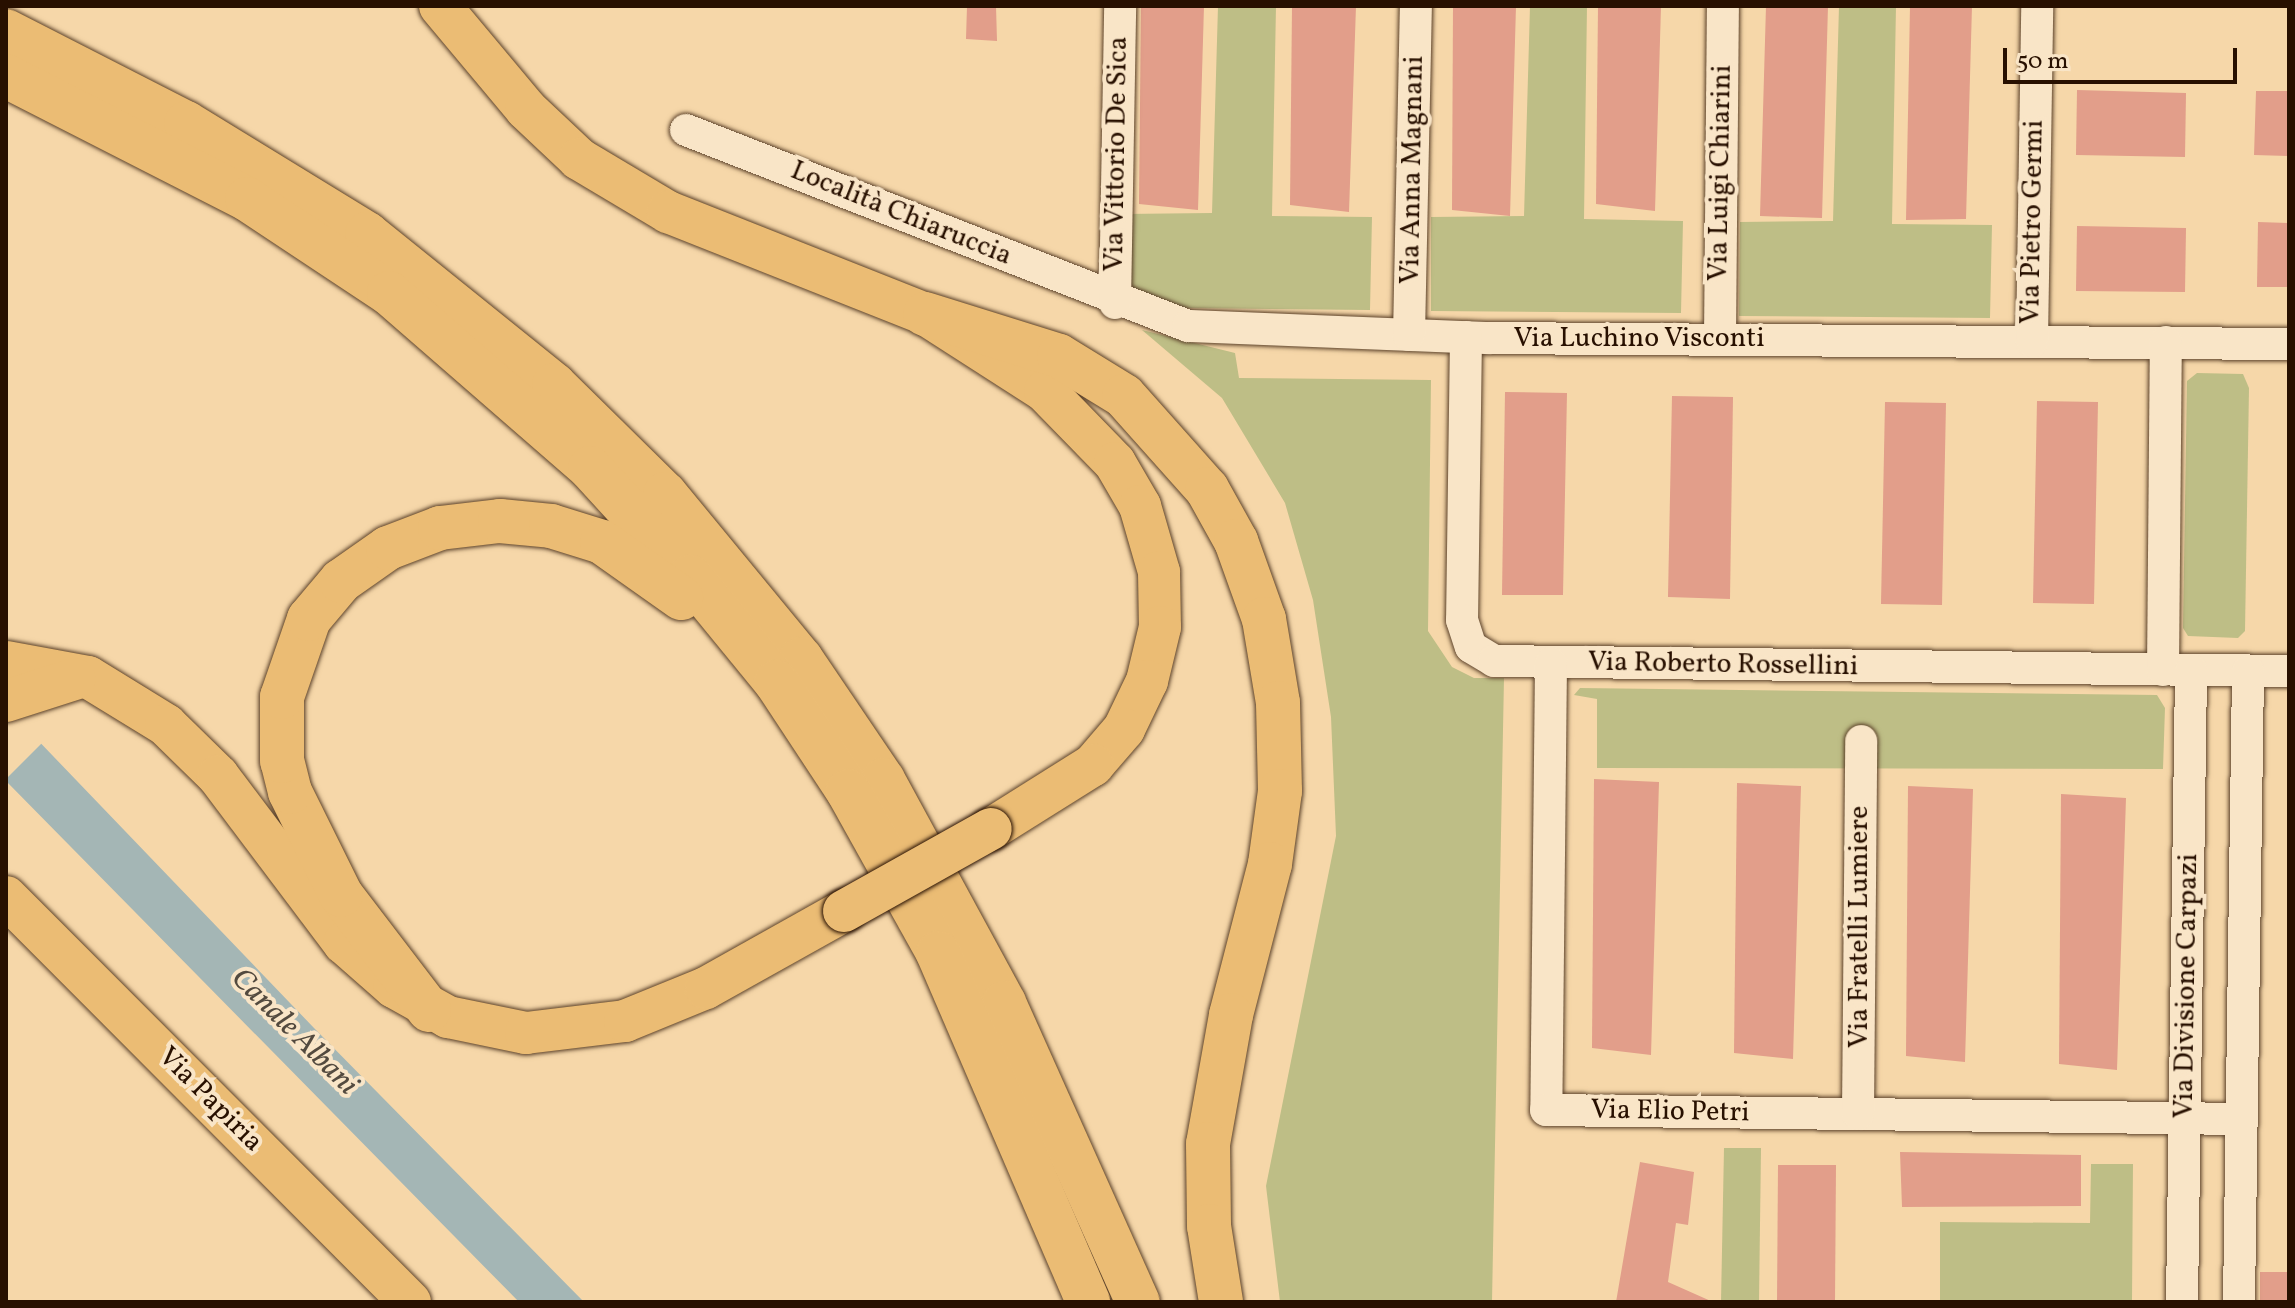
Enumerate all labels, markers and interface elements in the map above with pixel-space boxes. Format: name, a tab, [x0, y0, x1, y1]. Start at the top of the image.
scale bar	[2007, 32, 2241, 82]
street label: Via Vittorio De Sica	[1098, 36, 1136, 272]
text: 50 m	[2017, 45, 2069, 79]
street label: Via Anna Magnani	[1394, 55, 1432, 285]
street label: Via Luigi Chiarini	[1702, 64, 1740, 282]
street label: Via Pietro Germi	[2014, 119, 2052, 325]
street label: Località Chiaruccia	[786, 154, 1016, 274]
street label: Via Luchino Visconti	[1513, 322, 1765, 356]
street label: Via Roberto Rossellini	[1588, 646, 1858, 684]
street label: Via Fratelli Lumiere	[1843, 806, 1877, 1048]
street label: Via Divisione Carpazi	[2168, 853, 2206, 1119]
water label: Canale Albani	[223, 961, 365, 1103]
street label: Via Papiria	[151, 1041, 269, 1159]
street label: Via Elio Petri	[1590, 1094, 1750, 1130]

